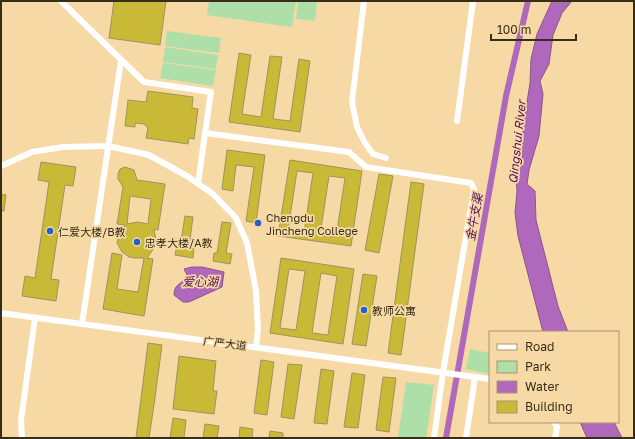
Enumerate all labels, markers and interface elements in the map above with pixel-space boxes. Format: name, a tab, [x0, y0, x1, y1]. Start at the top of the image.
scale bar	[491, 16, 576, 42]
text: 100 m	[497, 22, 531, 37]
water label: Qingshui River	[505, 97, 529, 184]
water label: 金牛支渠	[462, 190, 486, 242]
place label: Chengdu Jincheng College	[266, 211, 358, 237]
marker: Chengdu Jincheng College	[253, 218, 263, 228]
place label: 仁爱大楼/B教	[58, 225, 126, 238]
marker: 仁爱大楼/B教	[45, 226, 55, 236]
place label: 忠孝大楼/A教	[145, 236, 213, 249]
marker: 忠孝大楼/A教	[132, 237, 142, 247]
water label: 爱心湖	[182, 274, 220, 289]
place label: 教师公寓	[372, 304, 416, 317]
marker: 教师公寓	[359, 305, 369, 315]
legend	[489, 331, 619, 423]
street label: 广严大道	[202, 334, 248, 352]
text: Road	[525, 339, 554, 354]
text: Park	[525, 359, 551, 374]
text: Water	[525, 379, 559, 394]
text: Building	[525, 399, 573, 414]

